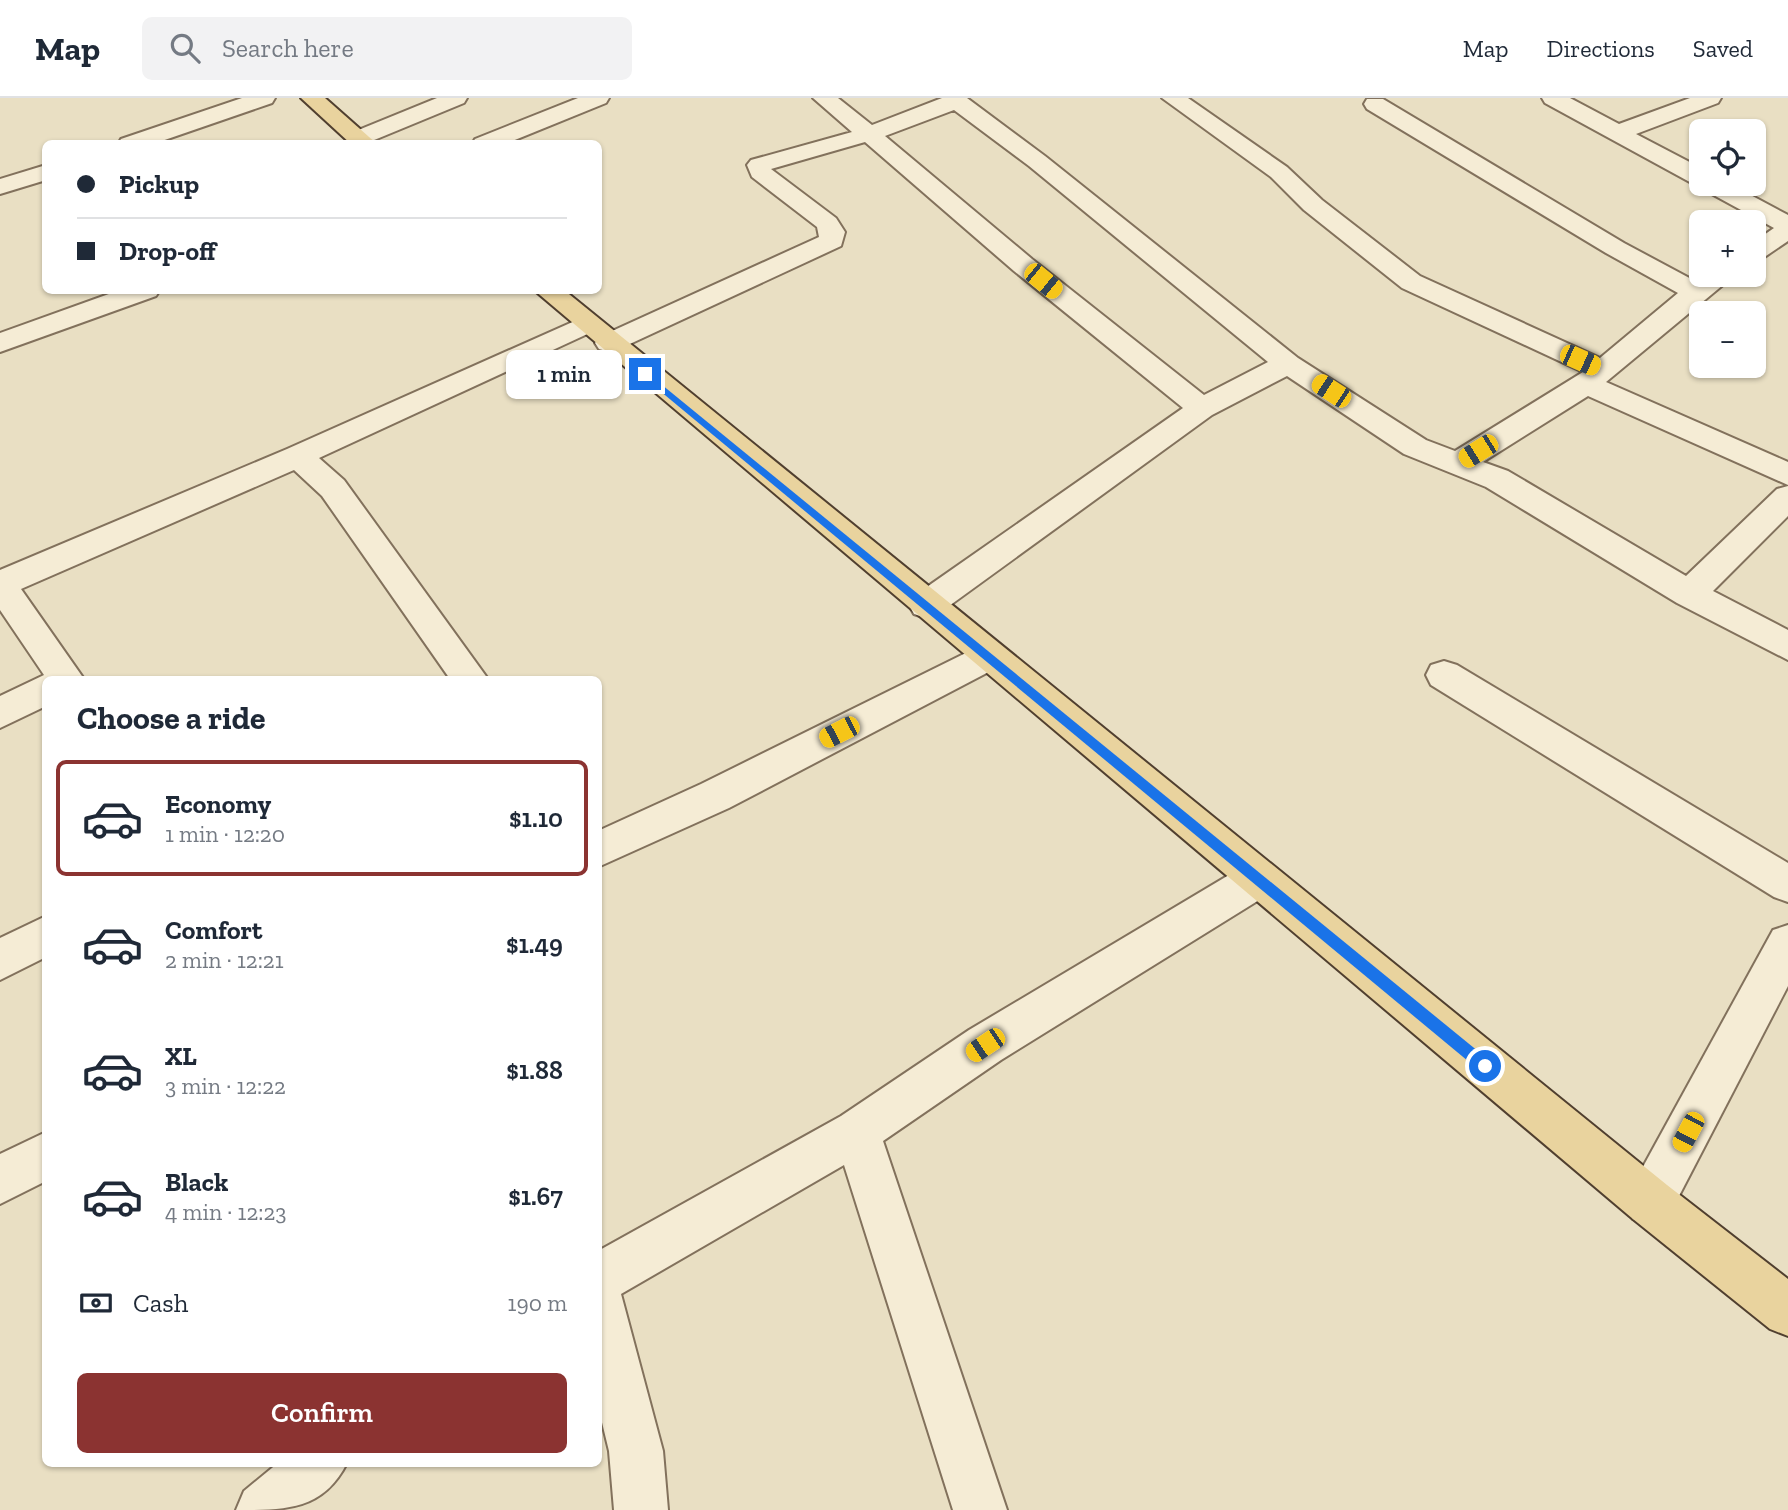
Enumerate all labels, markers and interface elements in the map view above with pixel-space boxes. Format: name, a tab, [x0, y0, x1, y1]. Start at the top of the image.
search box	[142, 17, 632, 80]
text: Map	[35, 29, 100, 68]
icon: search	[166, 29, 204, 67]
text: Search here	[222, 32, 354, 64]
text: Map	[1463, 34, 1509, 63]
text: Directions	[1547, 34, 1655, 63]
text: Saved	[1693, 34, 1753, 63]
map controls	[1689, 119, 1766, 378]
button: locate	[1689, 119, 1766, 196]
text: Pickup	[119, 168, 199, 200]
button: +	[1689, 210, 1766, 287]
text: Drop-off	[119, 235, 216, 267]
car	[1021, 260, 1066, 302]
button: −	[1689, 301, 1766, 378]
car	[1557, 342, 1604, 378]
callout: 1 min	[505, 350, 620, 398]
route end	[629, 358, 661, 390]
text: 1 min	[537, 360, 591, 388]
car	[1308, 371, 1355, 411]
car	[1455, 431, 1502, 471]
text: Choose a ride	[77, 699, 265, 737]
car	[816, 713, 863, 751]
icon: car	[81, 787, 144, 850]
text: Economy	[165, 788, 271, 820]
text: $1.10	[509, 802, 563, 834]
text: 1 min · 12:20	[165, 820, 285, 848]
icon: car	[81, 913, 144, 976]
text: Comfort	[165, 914, 262, 946]
text: $1.49	[506, 928, 563, 960]
text: 2 min · 12:21	[165, 946, 284, 974]
car	[962, 1025, 1009, 1065]
icon: car	[81, 1039, 144, 1102]
text: XL	[165, 1040, 197, 1072]
route start	[1469, 1050, 1501, 1082]
text: $1.88	[506, 1054, 563, 1086]
text: 3 min · 12:22	[165, 1072, 286, 1100]
car	[1669, 1109, 1708, 1155]
icon: car	[81, 1165, 144, 1228]
text: Black	[165, 1166, 228, 1198]
text: $1.67	[508, 1180, 563, 1212]
text: 4 min · 12:23	[165, 1198, 287, 1226]
icon: cash	[77, 1284, 115, 1322]
text: Cash	[133, 1287, 188, 1319]
text: 190 m	[508, 1289, 567, 1317]
button: Confirm	[77, 1373, 567, 1453]

